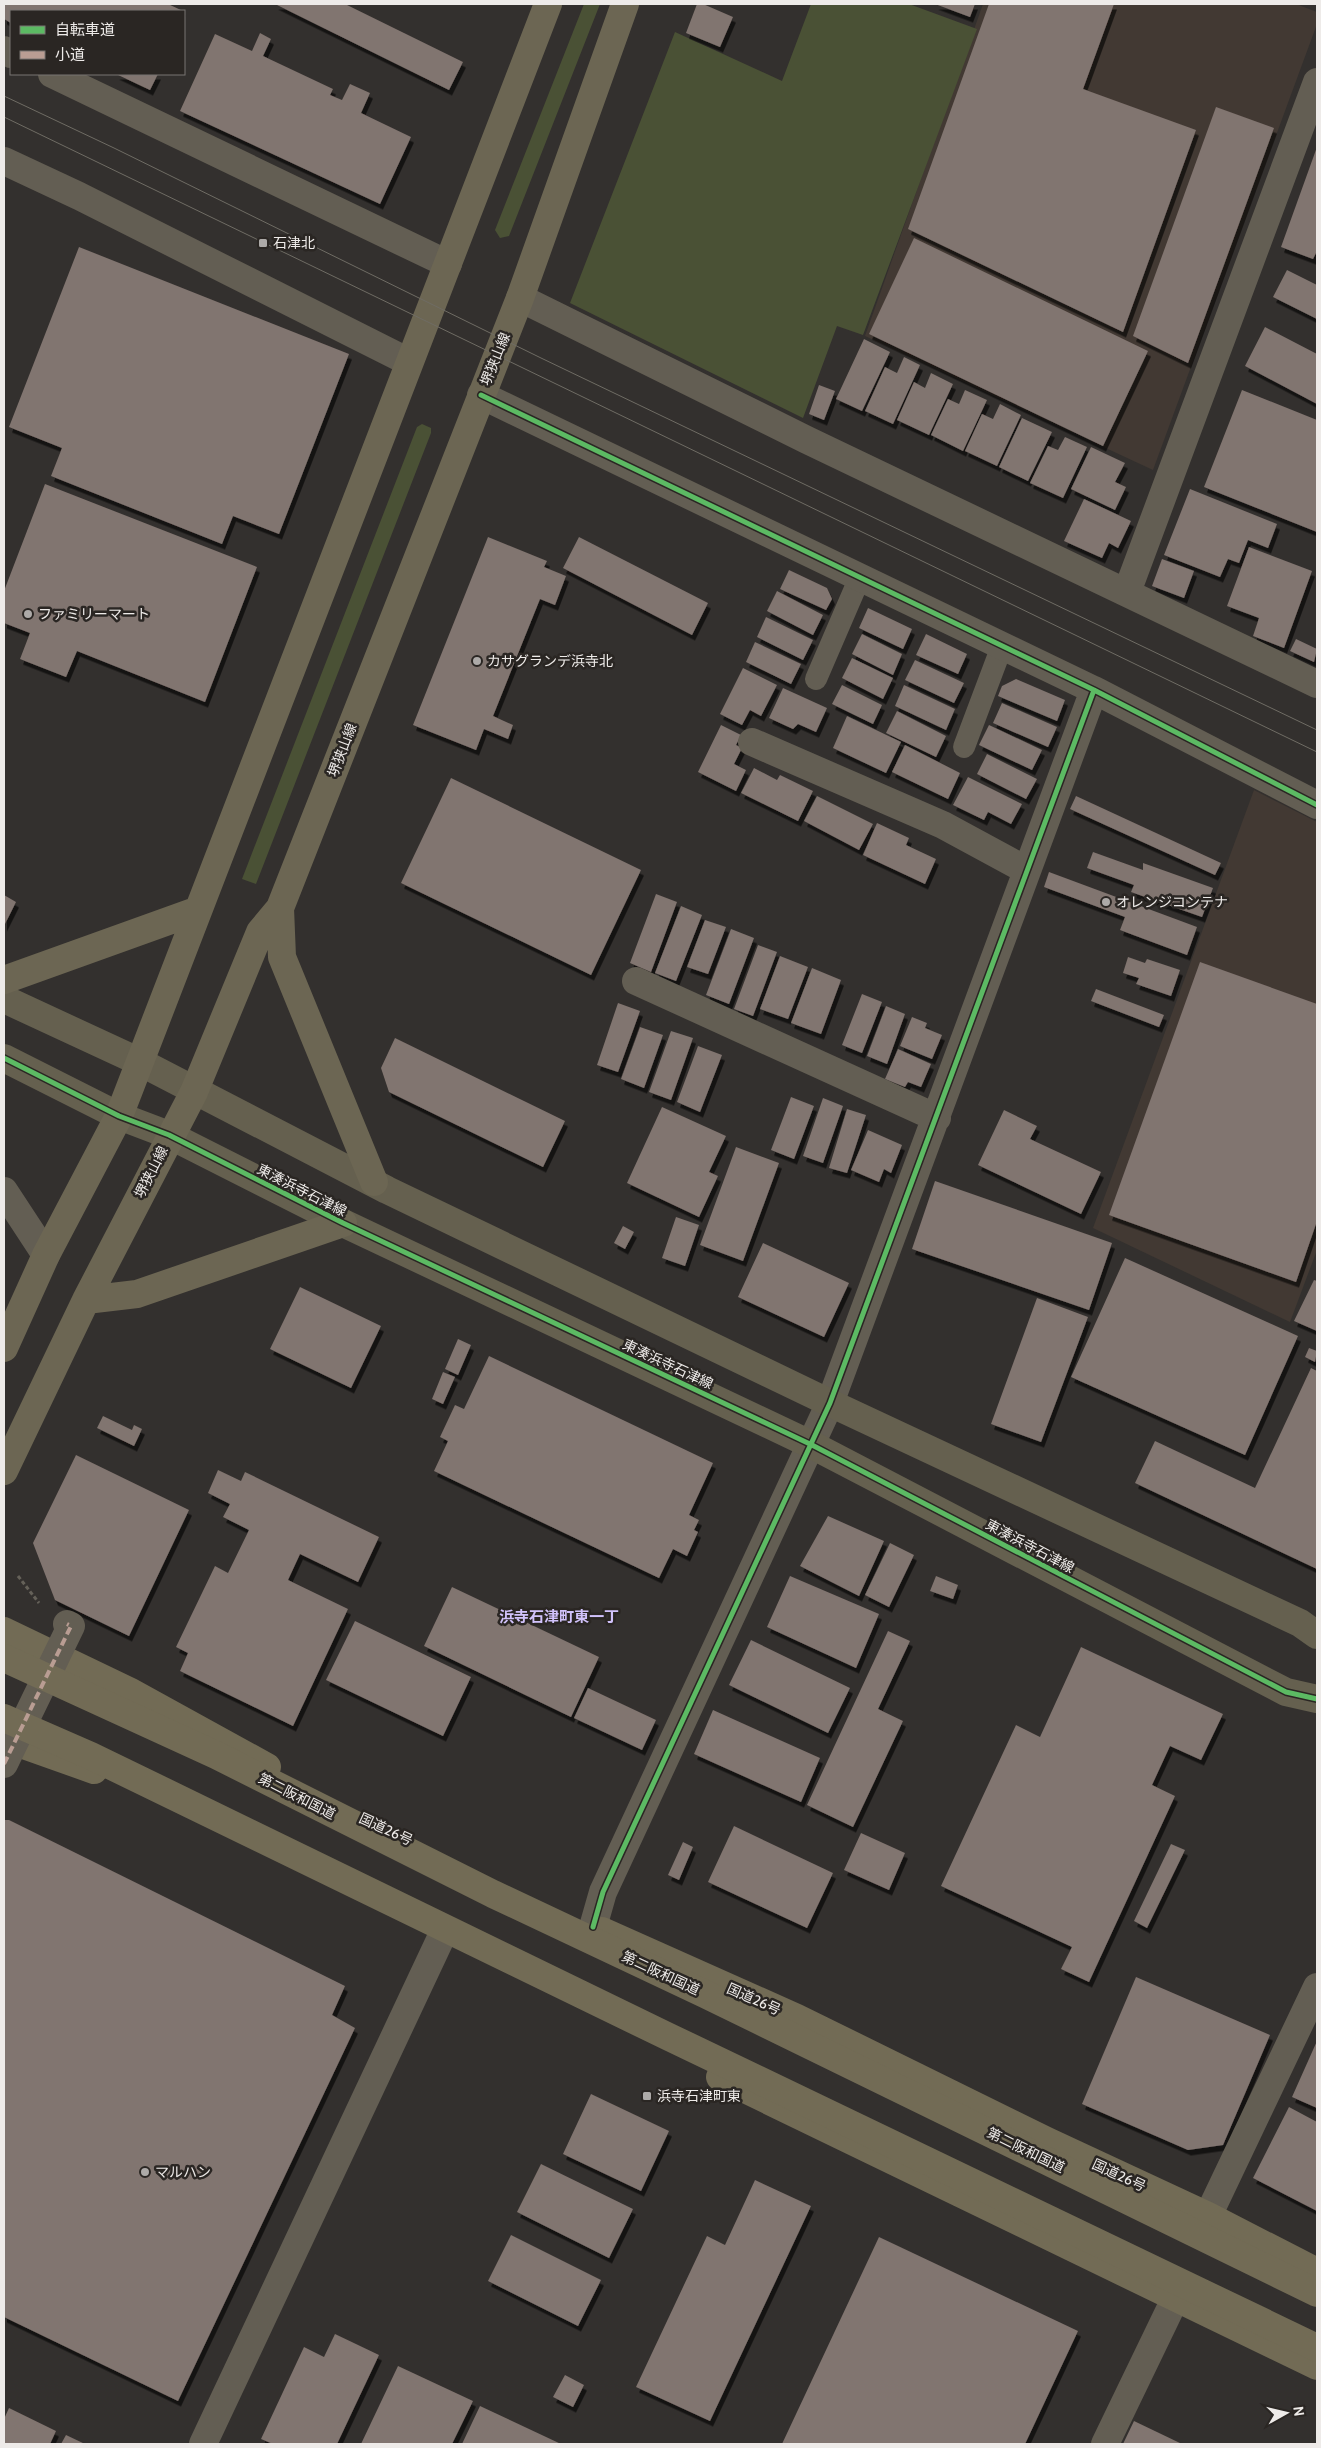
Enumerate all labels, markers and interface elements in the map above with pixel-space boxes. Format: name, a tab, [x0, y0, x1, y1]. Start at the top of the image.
legend	[10, 10, 185, 75]
text: 自転車道	[55, 21, 115, 39]
text: 小道	[55, 46, 85, 64]
place label: 石津北	[273, 234, 315, 252]
marker: 石津北	[257, 237, 269, 249]
street label: 堺狭山線	[476, 330, 514, 388]
place label: ファミリーマート	[38, 605, 150, 623]
marker: ファミリーマート	[22, 608, 34, 620]
place label: カサグランデ浜寺北	[487, 652, 613, 670]
marker: カサグランデ浜寺北	[471, 655, 483, 667]
street label: 堺狭山線	[324, 721, 360, 779]
place label: オレンジコンテナ	[1116, 893, 1228, 911]
marker: オレンジコンテナ	[1100, 896, 1112, 908]
street label: 堺狭山線	[130, 1143, 172, 1201]
street label: 東湊浜寺石津線	[254, 1160, 350, 1220]
street label: 東湊浜寺石津線	[620, 1335, 716, 1393]
street label: 東湊浜寺石津線	[983, 1515, 1077, 1577]
district label: 浜寺石津町東一丁	[499, 1608, 619, 1626]
street label: 第二阪和国道	[255, 1769, 339, 1823]
street label: 国道26号	[356, 1809, 416, 1849]
street label: 第二阪和国道	[619, 1947, 703, 1999]
street label: 国道26号	[724, 1979, 784, 2019]
place label: 浜寺石津町東	[657, 2087, 741, 2105]
marker: 浜寺石津町東	[641, 2090, 653, 2102]
street label: 第二阪和国道	[984, 2123, 1068, 2177]
street label: 国道26号	[1089, 2155, 1149, 2195]
place label: マルハン	[155, 2163, 211, 2181]
marker: マルハン	[139, 2166, 151, 2178]
north arrow	[1261, 2388, 1311, 2438]
text: N	[1289, 2405, 1308, 2417]

